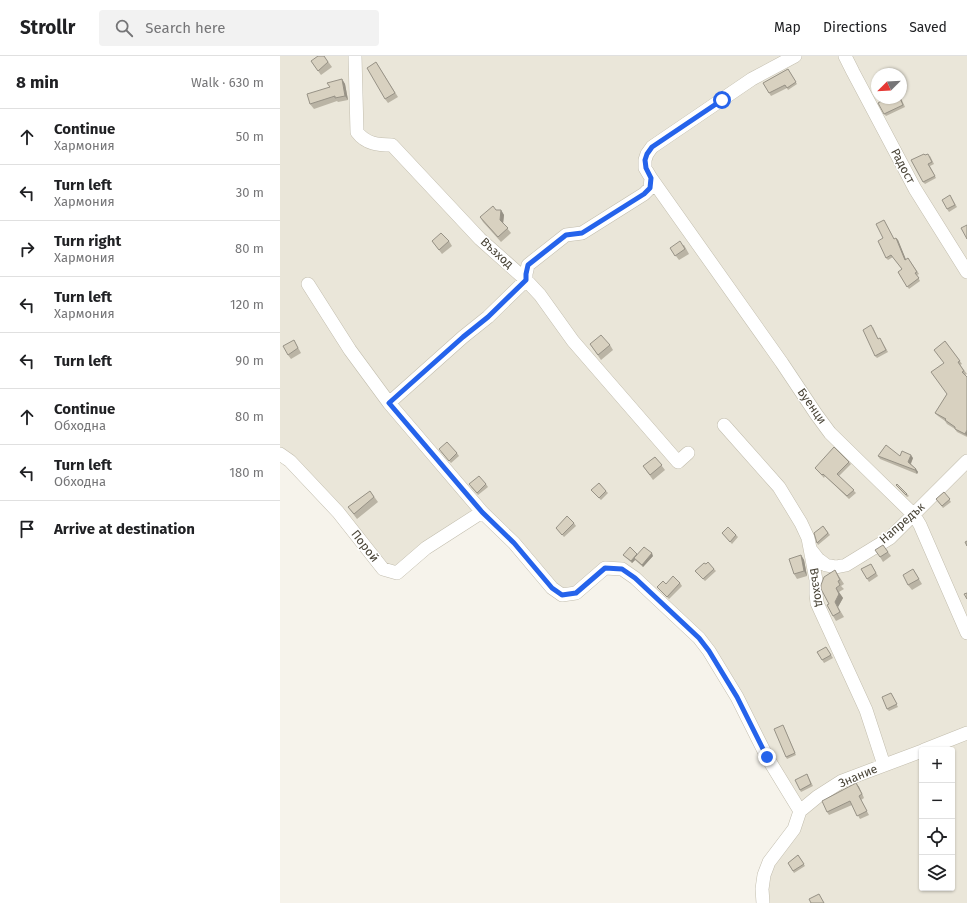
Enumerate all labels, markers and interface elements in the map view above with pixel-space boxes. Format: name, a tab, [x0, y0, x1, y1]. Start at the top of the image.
search box	[99, 10, 379, 46]
text: Strollr	[20, 16, 75, 39]
icon: search	[113, 17, 135, 39]
text: Search here	[145, 19, 225, 37]
text: Map	[774, 19, 801, 36]
text: Directions	[823, 19, 887, 36]
text: Saved	[909, 19, 947, 36]
north arrow	[871, 68, 907, 104]
text: 8 min	[16, 72, 59, 93]
text: Walk · 630 m	[191, 75, 264, 90]
route start	[713, 91, 731, 109]
text: Continue	[54, 120, 115, 138]
icon: ahead	[16, 126, 38, 148]
text: 50 m	[236, 129, 264, 144]
text: Хармония	[54, 138, 115, 153]
street label: Радост	[888, 146, 918, 186]
text: Turn left	[54, 176, 112, 194]
icon: left	[16, 182, 38, 204]
text: 30 m	[236, 185, 264, 200]
text: Хармония	[54, 194, 115, 209]
text: Turn right	[54, 232, 121, 250]
street label: Възход	[478, 235, 516, 272]
icon: right	[16, 238, 38, 260]
text: 80 m	[235, 241, 264, 256]
text: Хармония	[54, 250, 115, 265]
text: Turn left	[54, 288, 112, 306]
icon: left	[16, 294, 38, 316]
text: 120 m	[230, 297, 264, 312]
text: Хармония	[54, 306, 115, 321]
icon: left	[16, 350, 38, 372]
text: Turn left	[54, 352, 112, 370]
text: 90 m	[235, 353, 264, 368]
street label: Буенци	[795, 385, 829, 427]
text: Continue	[54, 400, 115, 418]
icon: ahead	[16, 406, 38, 428]
text: 80 m	[235, 409, 264, 424]
text: Обходна	[54, 418, 106, 433]
text: Turn left	[54, 456, 112, 474]
icon: left	[16, 462, 38, 484]
text: 180 m	[229, 465, 264, 480]
text: Обходна	[54, 474, 106, 489]
street label: Напредък	[877, 499, 928, 546]
icon: arrive	[16, 518, 38, 540]
text: Arrive at destination	[54, 520, 195, 538]
street label: Порой	[348, 527, 382, 565]
street label: Възход	[807, 566, 827, 608]
map controls	[919, 747, 955, 891]
button: +	[919, 747, 955, 783]
route end	[758, 748, 776, 766]
street label: Знание	[837, 762, 879, 790]
button: −	[919, 783, 955, 819]
button: locate	[919, 819, 955, 855]
button: layers	[919, 855, 955, 891]

